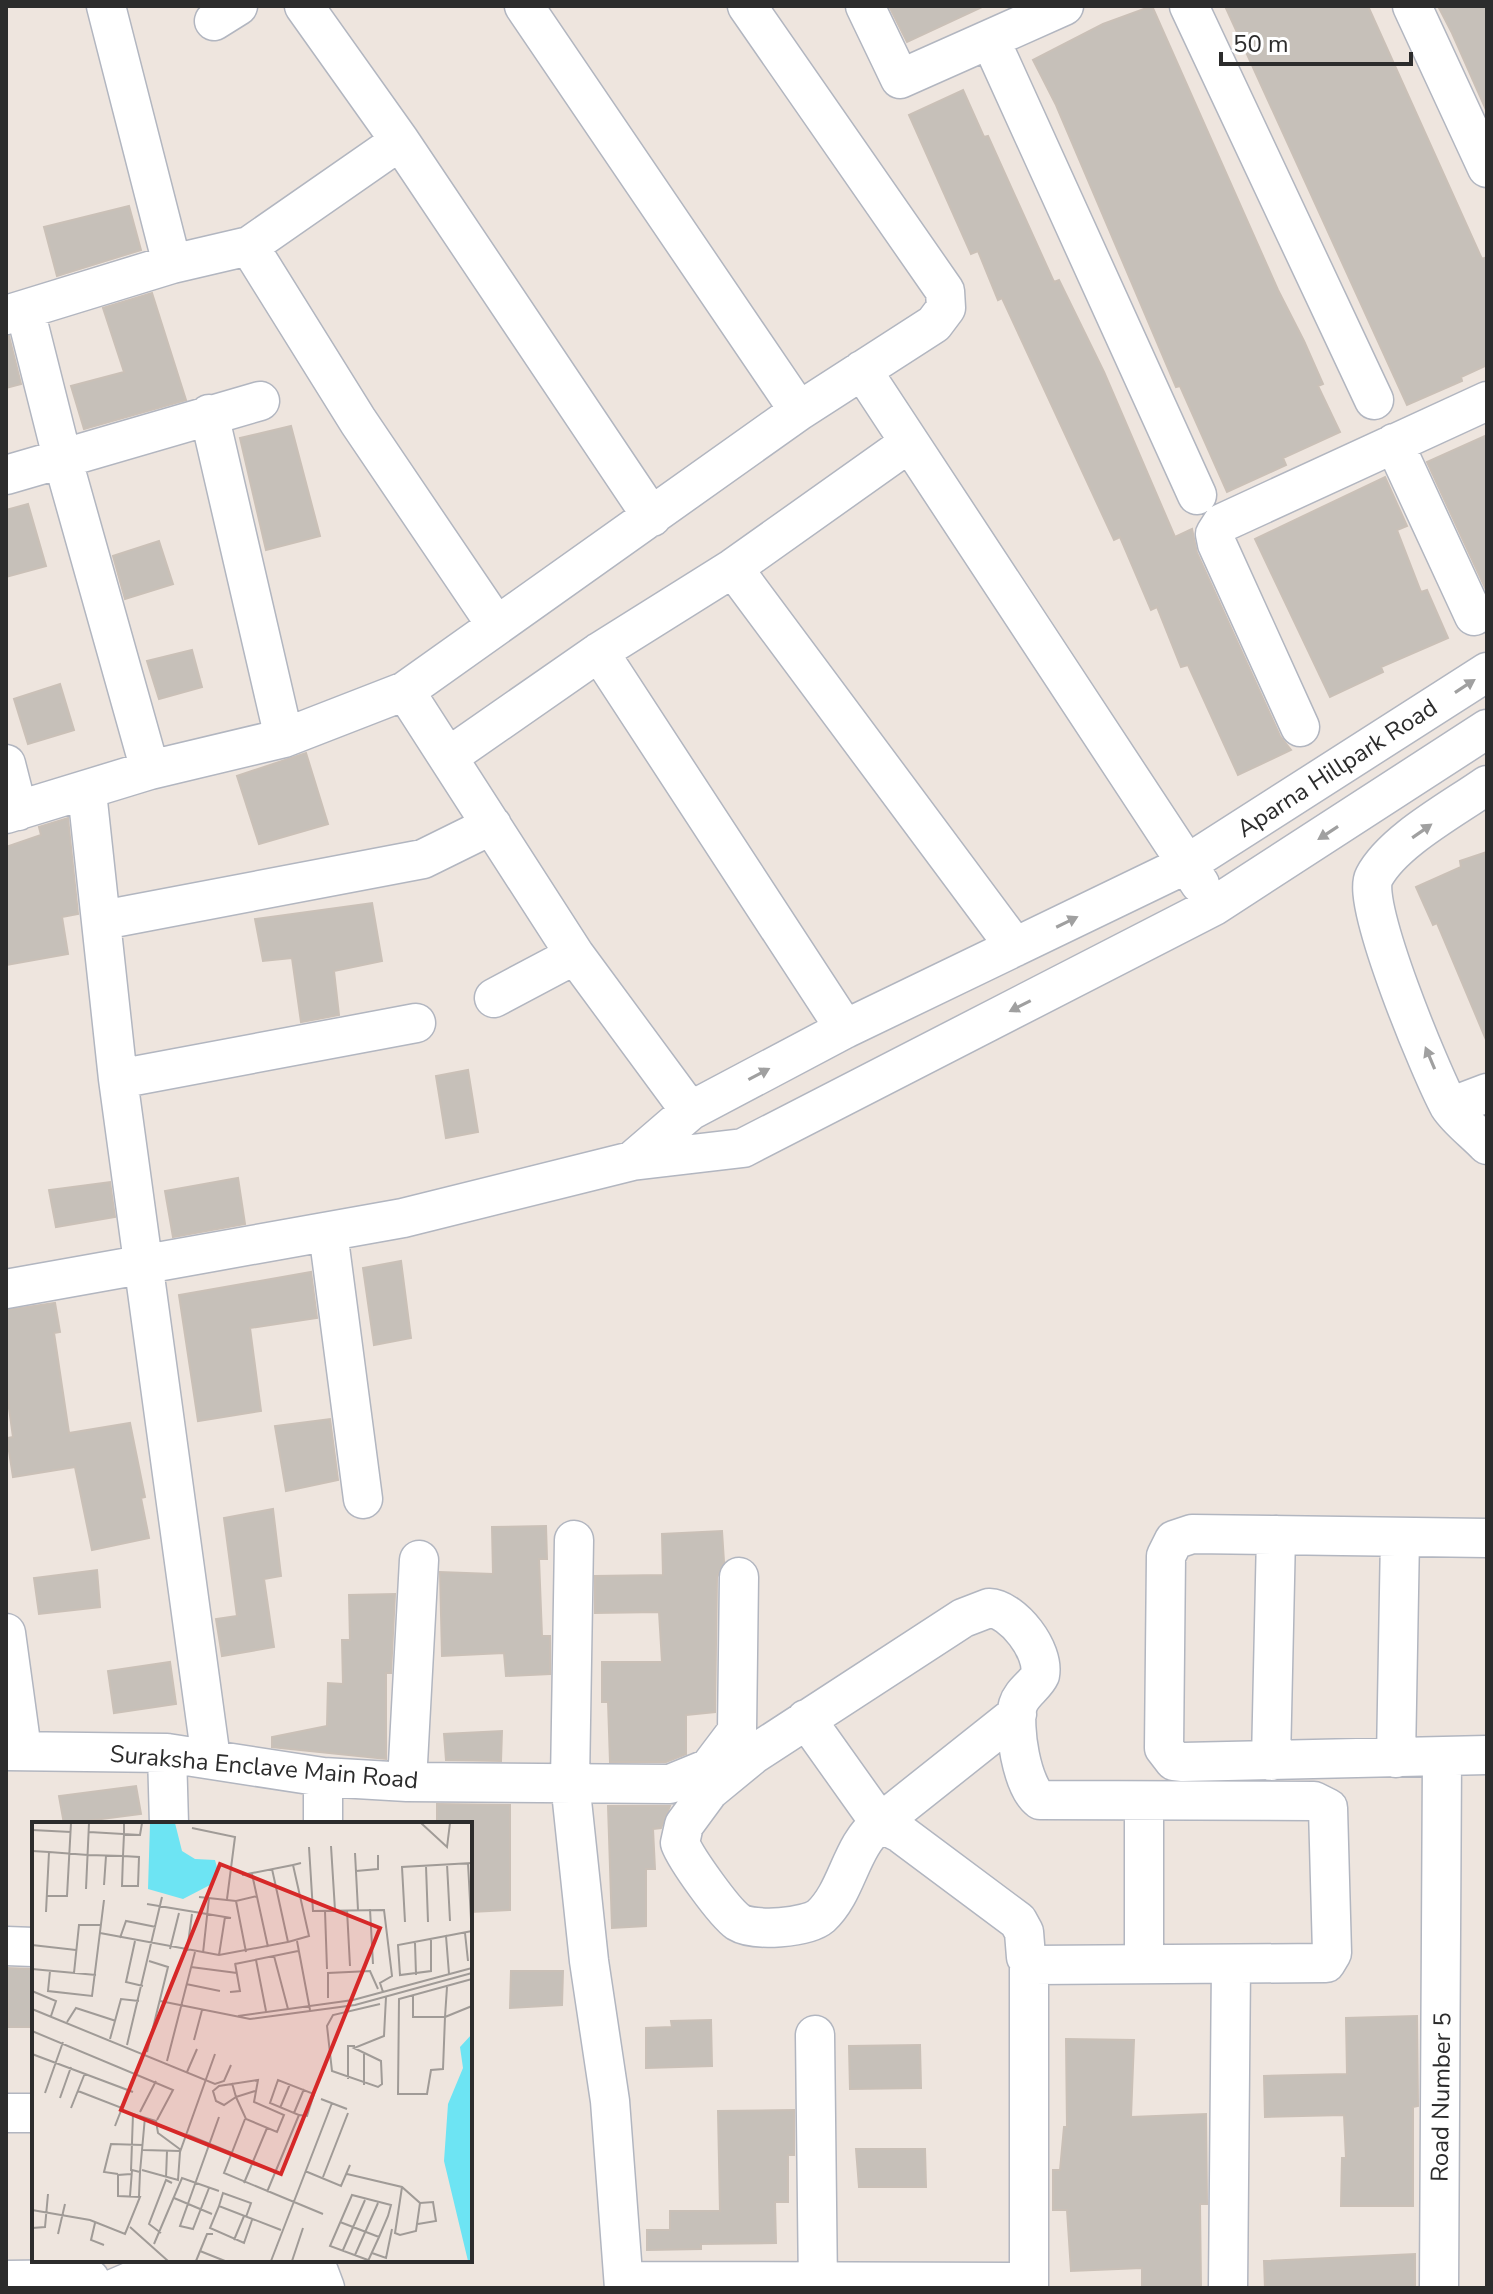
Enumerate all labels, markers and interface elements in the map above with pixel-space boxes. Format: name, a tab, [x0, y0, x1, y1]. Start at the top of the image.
scale bar	[1221, 16, 1411, 66]
text: 50 m	[1233, 28, 1289, 60]
one-way arrow	[1454, 679, 1475, 694]
street label: Aparna Hillpark Road	[1231, 691, 1443, 845]
one-way arrow	[1412, 824, 1433, 839]
one-way arrow	[1317, 825, 1338, 840]
one-way arrow	[1056, 915, 1079, 929]
one-way arrow	[1009, 999, 1032, 1012]
one-way arrow	[1423, 1046, 1436, 1070]
one-way arrow	[748, 1068, 770, 1082]
street label: Suraksha Enclave Main Road	[109, 1738, 419, 1796]
inset map	[32, 1822, 472, 2262]
street label: Road Number 5	[1424, 2012, 1458, 2182]

